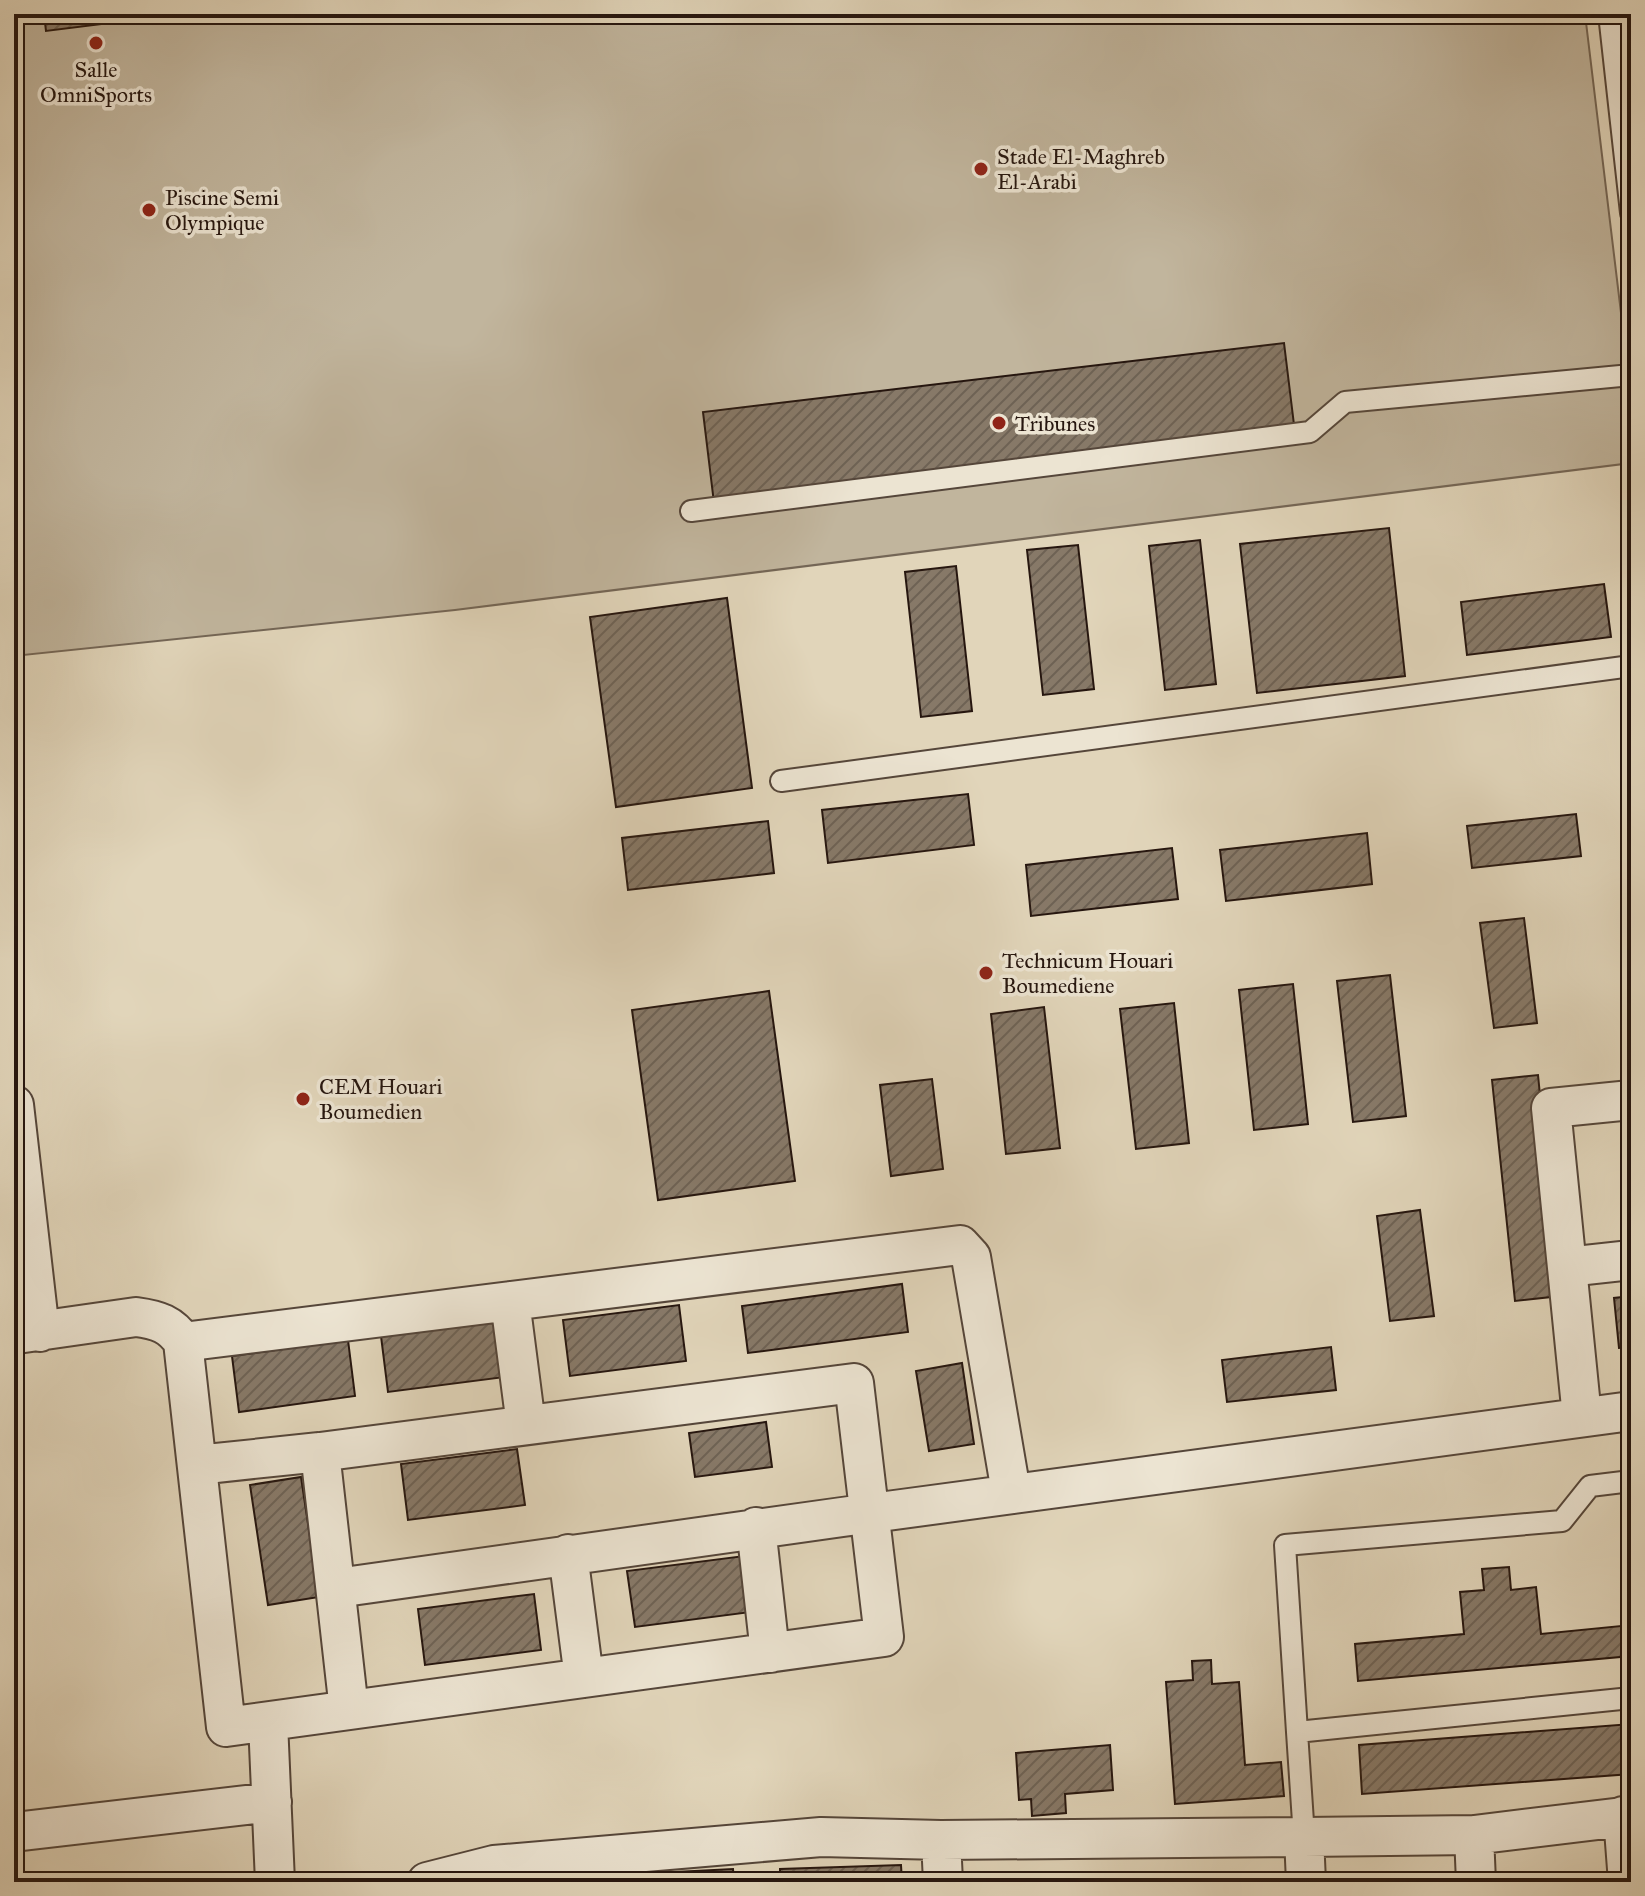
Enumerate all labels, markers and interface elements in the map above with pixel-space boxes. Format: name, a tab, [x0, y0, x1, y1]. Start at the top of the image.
marker: Salle OmniSports	[87, 34, 105, 52]
place label: Salle OmniSports	[40, 56, 152, 108]
place label: Stade El-Maghreb El-Arabi	[997, 143, 1165, 195]
marker: Stade El-Maghreb El-Arabi	[972, 160, 990, 178]
place label: Piscine Semi Olympique	[165, 184, 279, 236]
marker: Piscine Semi Olympique	[140, 201, 158, 219]
place label: Tribunes	[1015, 410, 1095, 437]
marker: Tribunes	[990, 414, 1008, 432]
place label: Technicum Houari Boumediene	[1002, 947, 1173, 999]
marker: Technicum Houari Boumediene	[977, 964, 995, 982]
place label: CEM Houari Boumedien	[319, 1073, 443, 1125]
marker: CEM Houari Boumedien	[294, 1090, 312, 1108]

